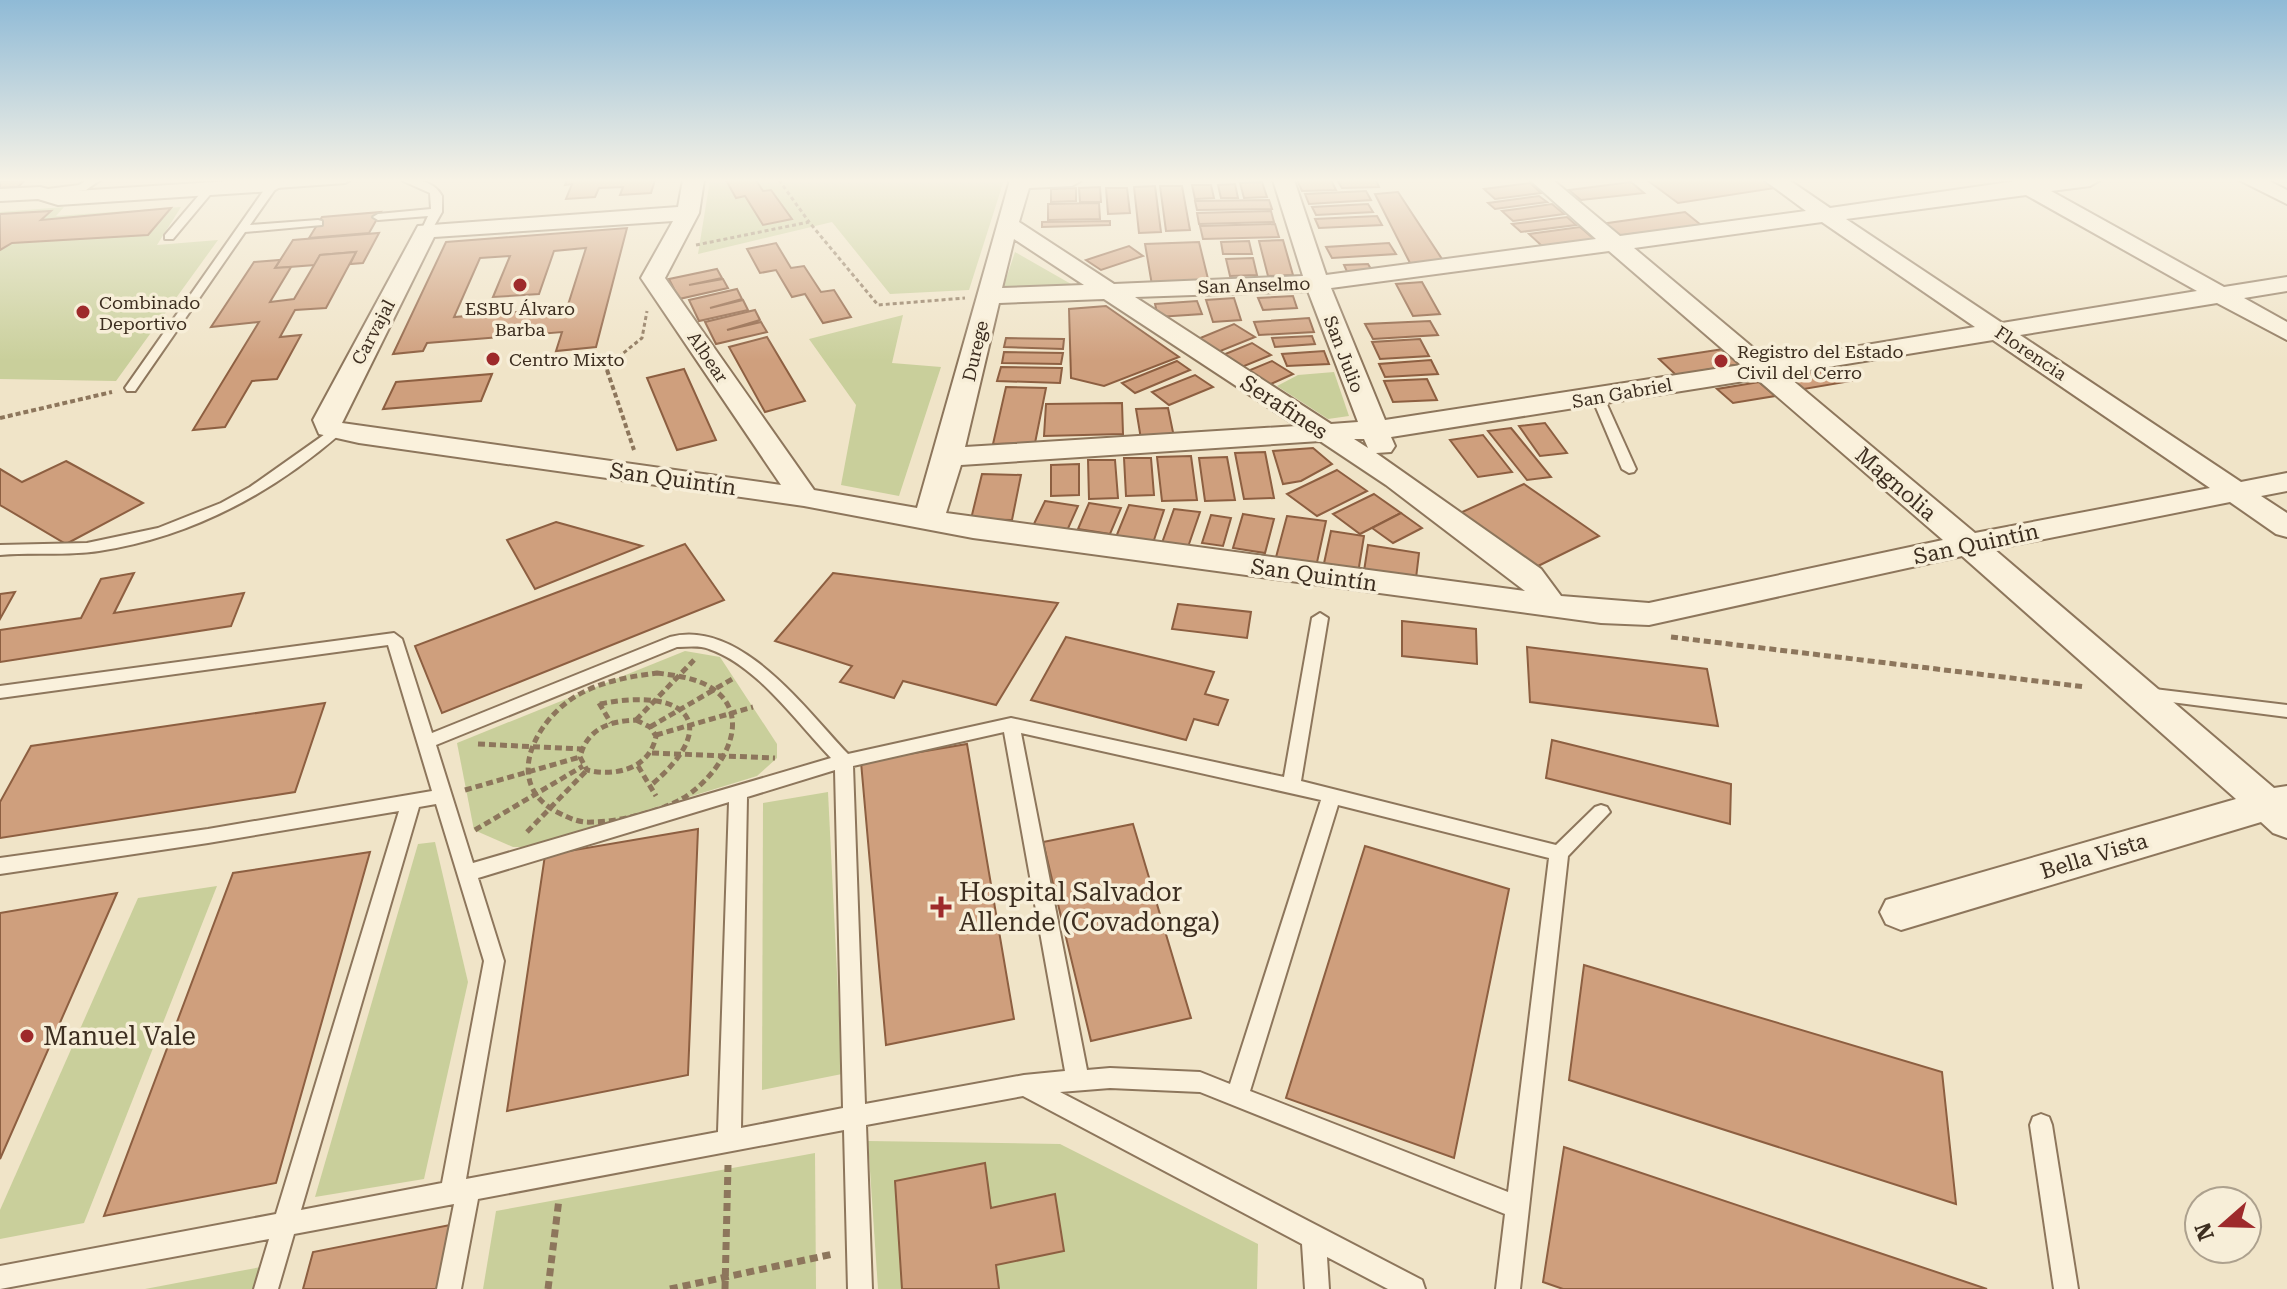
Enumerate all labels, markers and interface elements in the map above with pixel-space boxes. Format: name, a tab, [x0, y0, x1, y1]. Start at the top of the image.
street label: San Anselmo	[1197, 273, 1311, 297]
marker: ESBU Álvaro Barba	[511, 276, 529, 294]
place label: Combinado Deportivo	[99, 292, 200, 334]
street label: Carvajal	[347, 295, 399, 368]
place label: ESBU Álvaro Barba	[465, 298, 575, 340]
marker: Combinado Deportivo	[74, 303, 92, 321]
street label: San Julio	[1320, 313, 1368, 395]
street label: Durege	[958, 318, 992, 383]
street label: Florencia	[1991, 321, 2071, 385]
street label: Albear	[683, 328, 733, 386]
place label: Registro del Estado Civil del Cerro	[1737, 341, 1904, 383]
place label: Centro Mixto	[509, 349, 625, 370]
marker: Centro Mixto	[484, 350, 502, 368]
marker: Registro del Estado Civil del Cerro	[1712, 352, 1730, 370]
street label: Serafines	[1236, 370, 1332, 444]
street label: San Gabriel	[1570, 374, 1674, 412]
street label: Magnolia	[1851, 442, 1941, 526]
street label: San Quintín	[608, 458, 738, 500]
street label: San Quintín	[1911, 519, 2041, 569]
street label: San Quintín	[1249, 554, 1379, 596]
street label: Bella Vista	[2037, 828, 2151, 884]
place label: Hospital Salvador Allende (Covadonga)	[959, 877, 1220, 937]
marker: Hospital Salvador Allende (Covadonga)	[930, 896, 952, 918]
place label: Manuel Vale	[43, 1021, 196, 1051]
marker: Manuel Vale	[18, 1027, 36, 1045]
north arrow	[2183, 1185, 2263, 1265]
text: N	[2190, 1219, 2219, 1244]

